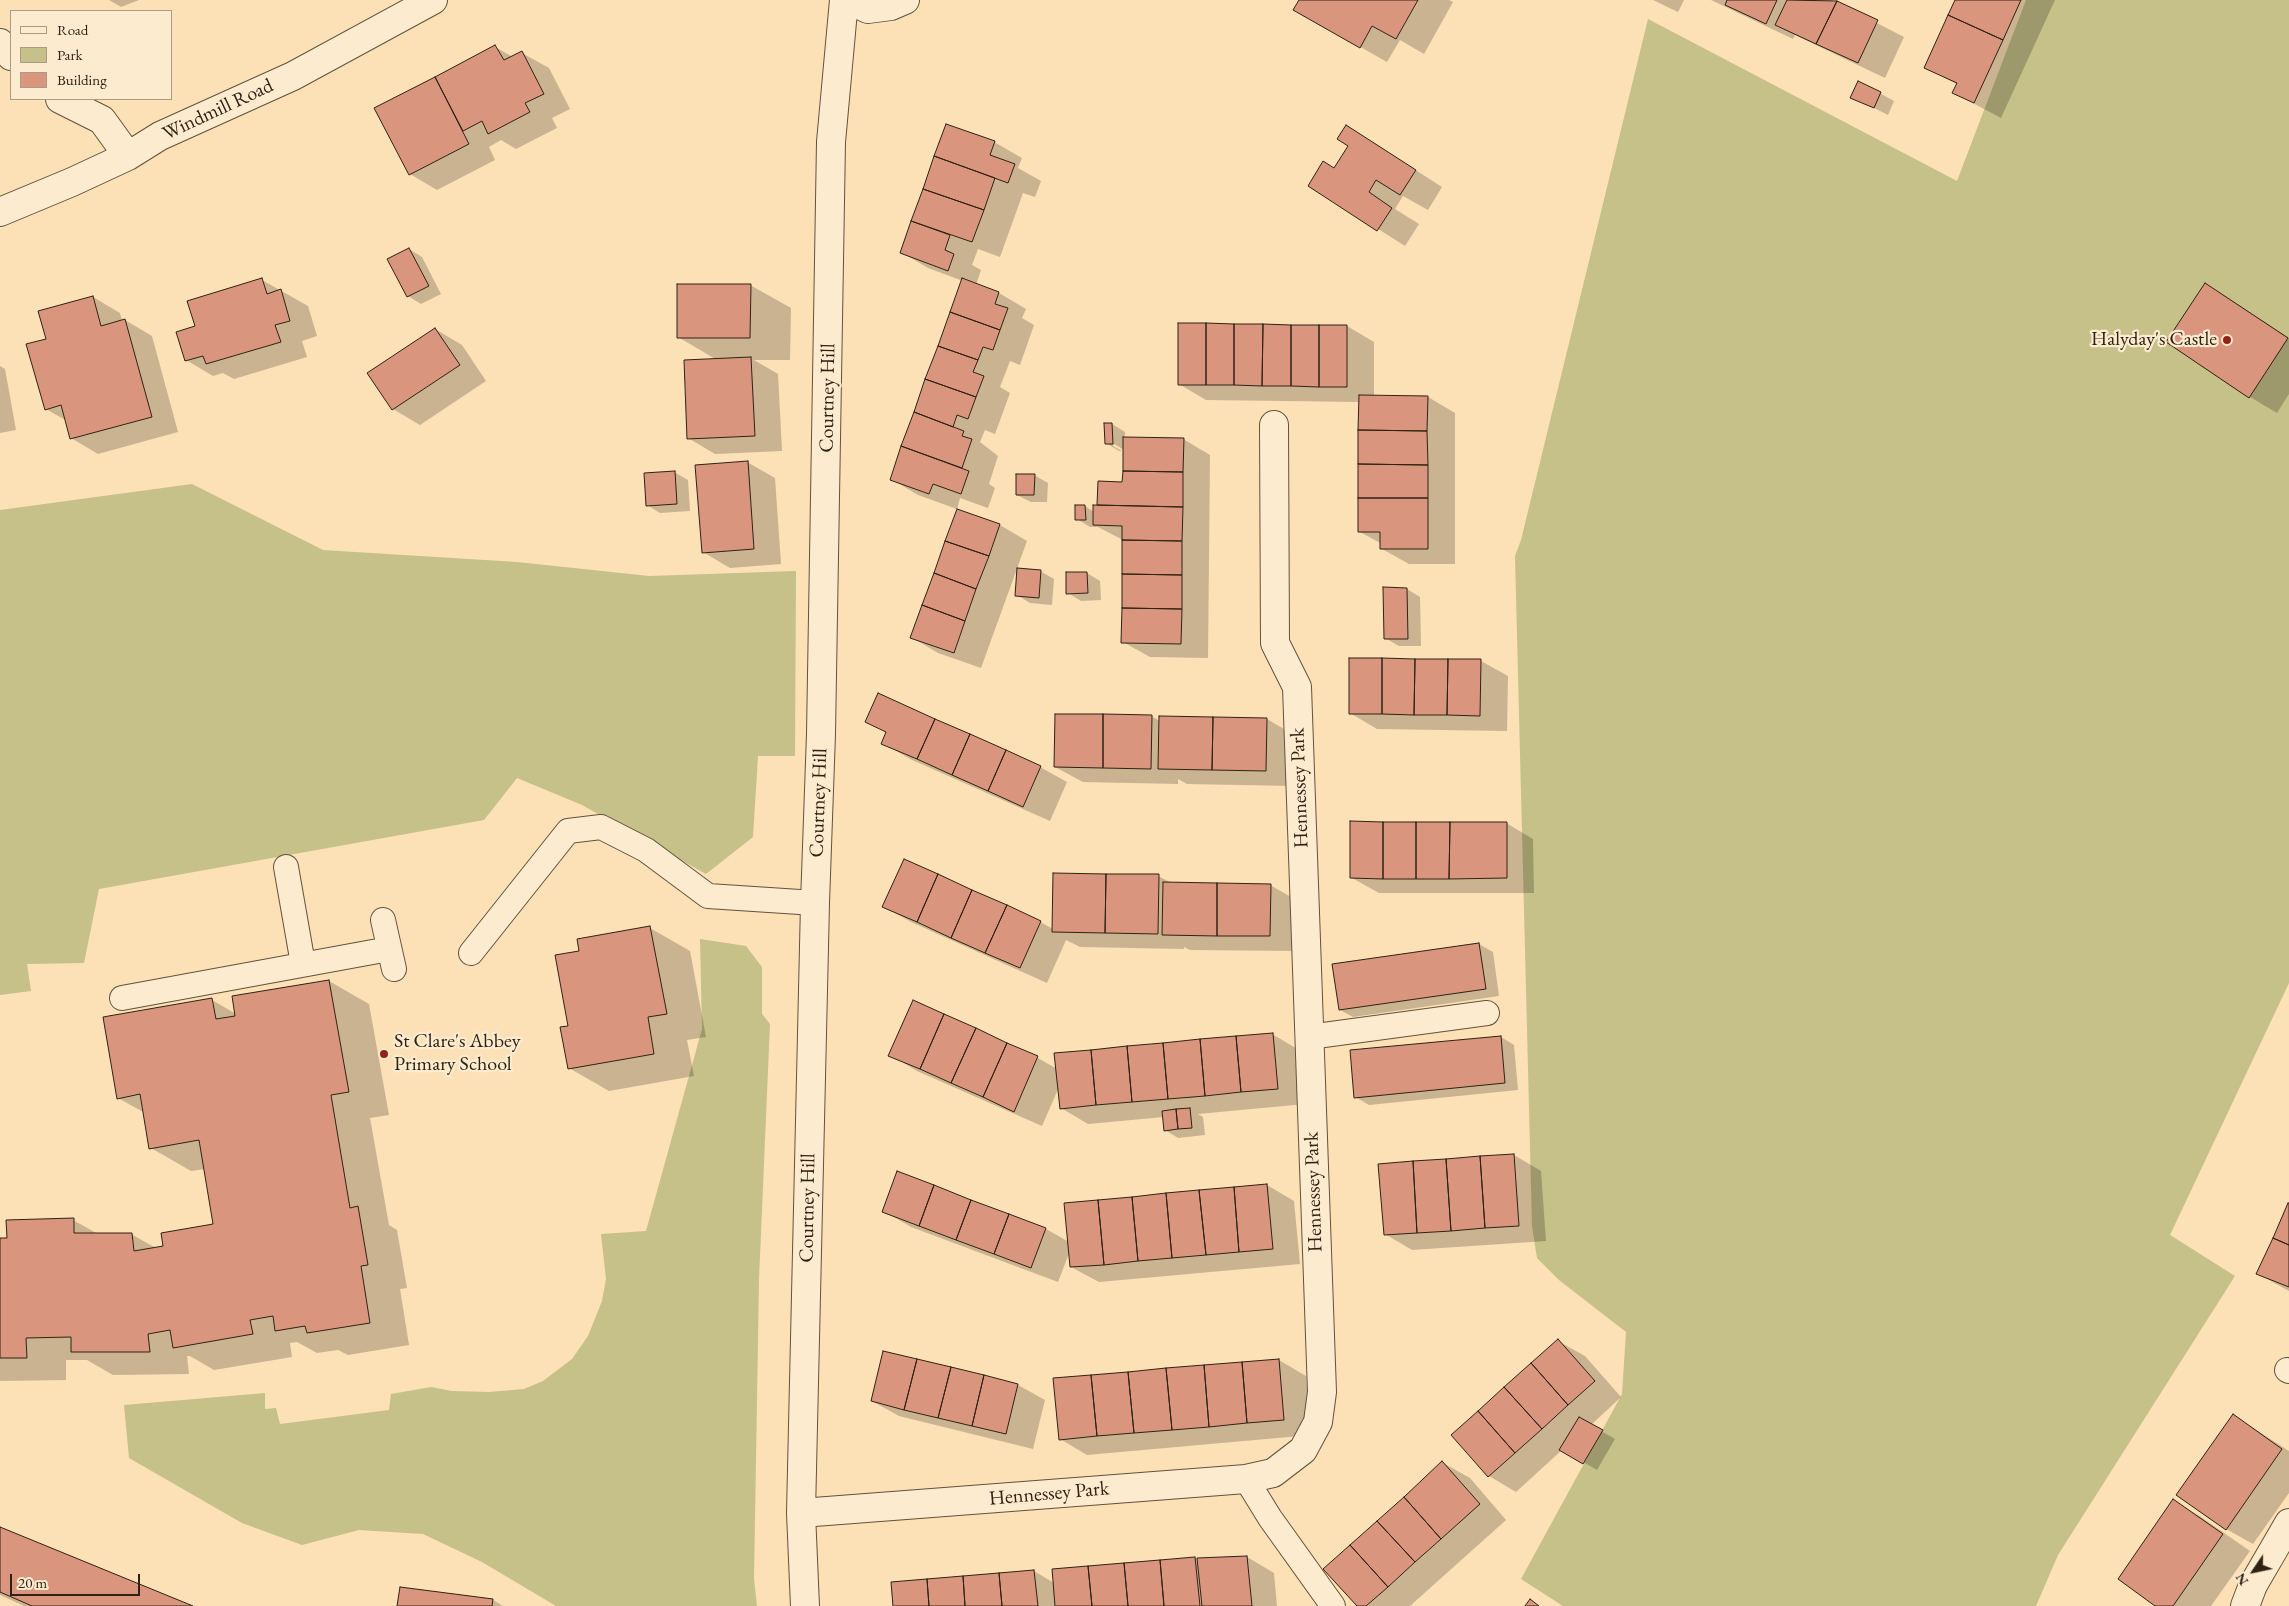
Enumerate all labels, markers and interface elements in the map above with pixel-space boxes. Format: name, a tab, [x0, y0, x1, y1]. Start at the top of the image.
legend	[10, 10, 172, 100]
text: Road	[57, 20, 88, 39]
text: Park	[57, 45, 83, 64]
text: Building	[57, 70, 107, 89]
street label: Windmill Road	[159, 74, 277, 146]
place label: Halyday's Castle	[2091, 328, 2217, 352]
marker: Halyday's Castle	[2221, 334, 2233, 346]
street label: Courtney Hill	[815, 343, 841, 453]
street label: Hennessey Park	[1286, 727, 1314, 849]
street label: Courtney Hill	[805, 748, 833, 858]
place label: St Clare's Abbey Primary School	[394, 1030, 520, 1077]
marker: St Clare's Abbey Primary School	[378, 1048, 390, 1060]
street label: Hennessey Park	[1300, 1131, 1328, 1253]
street label: Courtney Hill	[795, 1153, 821, 1263]
street label: Hennessey Park	[988, 1477, 1110, 1511]
north arrow	[2229, 1546, 2279, 1596]
scale bar	[12, 1564, 142, 1596]
text: N	[2231, 1570, 2252, 1589]
text: 20 m	[18, 1573, 47, 1592]

